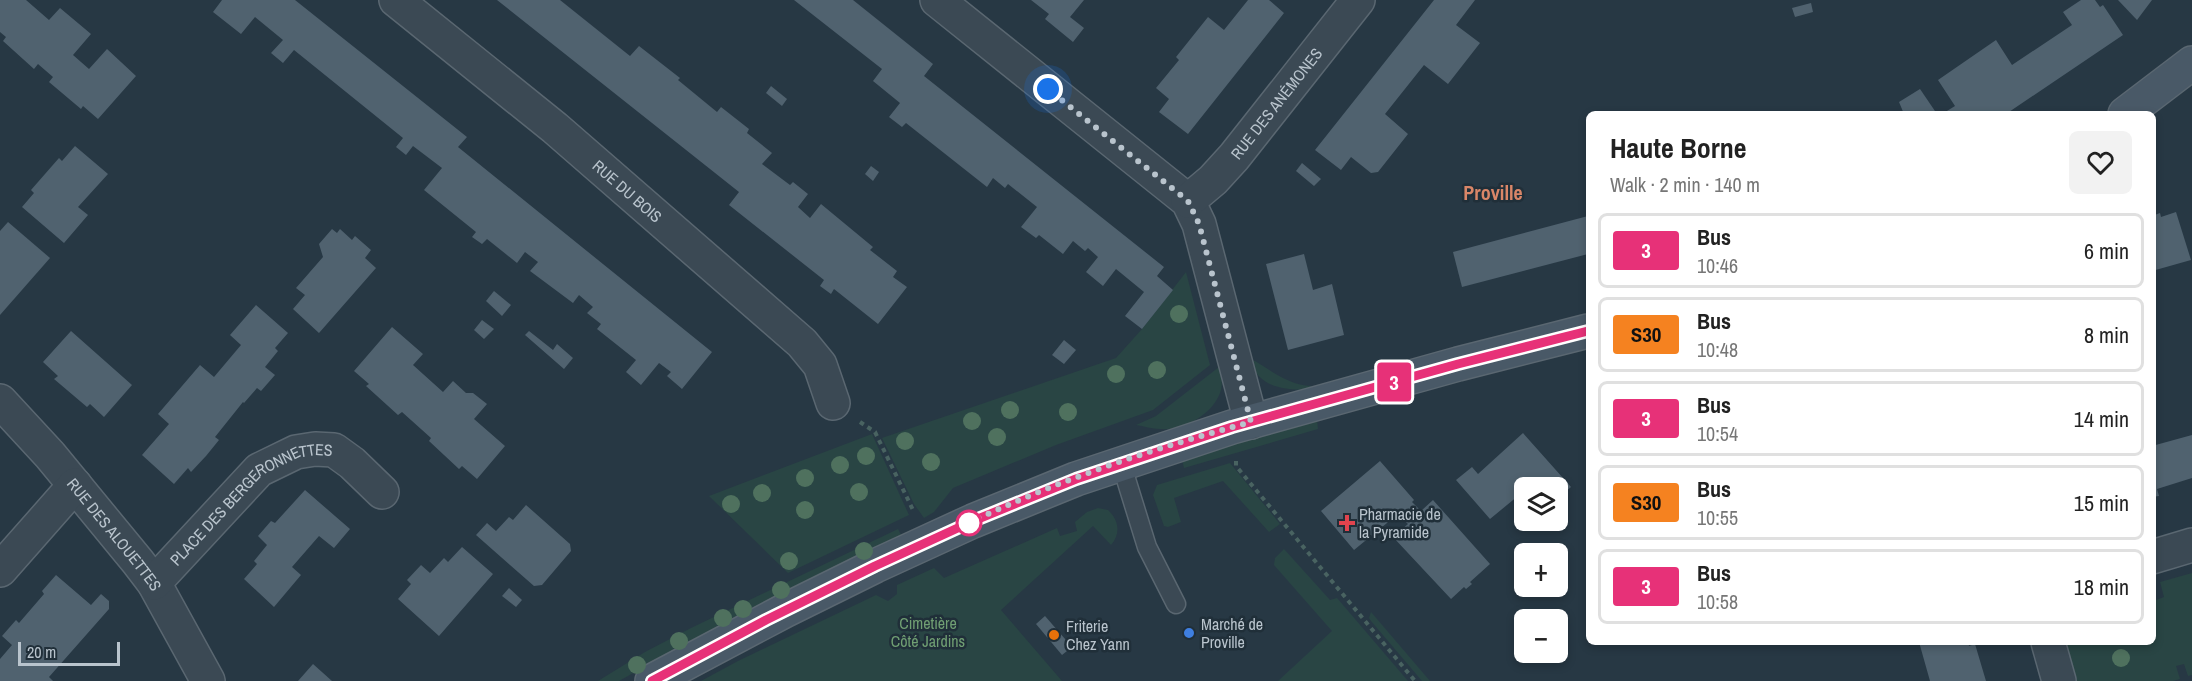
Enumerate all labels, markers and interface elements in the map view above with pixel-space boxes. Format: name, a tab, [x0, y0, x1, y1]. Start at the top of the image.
street label: RUE DES ANÉMONES	[1225, 43, 1327, 164]
your location	[1033, 74, 1063, 104]
text: Haute Borne	[1610, 129, 1747, 167]
button: heart	[2069, 131, 2132, 194]
street label: RUE DU BOIS	[588, 155, 667, 227]
text: Walk · 2 min · 140 m	[1610, 171, 1760, 198]
district label: Proville	[1463, 179, 1523, 206]
text: Bus	[1697, 222, 1731, 252]
text: 3	[1641, 236, 1651, 265]
text: 6 min	[2084, 236, 2129, 266]
text: 10:46	[1697, 252, 1738, 279]
text: Bus	[1697, 306, 1731, 336]
text: S30	[1631, 320, 1661, 349]
text: 8 min	[2084, 320, 2129, 350]
text: 10:48	[1697, 336, 1738, 363]
line badge: 3	[1374, 362, 1414, 401]
text: 3	[1389, 368, 1399, 397]
text: Bus	[1697, 390, 1731, 420]
text: 3	[1641, 404, 1651, 433]
text: 14 min	[2074, 404, 2129, 434]
text: 10:54	[1697, 420, 1738, 447]
street label: PLACE DES BERGERONNETTES	[165, 438, 333, 570]
street label: RUE DES ALOUETTES	[62, 473, 167, 595]
text: Bus	[1697, 474, 1731, 504]
map controls	[1514, 477, 1568, 663]
button: layers	[1514, 477, 1568, 531]
text: S30	[1631, 488, 1661, 517]
text: 15 min	[2074, 488, 2129, 518]
place label: Pharmacie de la Pyramide	[1359, 503, 1441, 543]
text: 10:55	[1697, 504, 1738, 531]
unlabelled marker	[956, 510, 982, 536]
marker: Pharmacie de la Pyramide	[1340, 516, 1354, 530]
button: +	[1514, 543, 1568, 597]
text: Bus	[1697, 558, 1731, 588]
text: 3	[1641, 572, 1651, 601]
text: 18 min	[2074, 572, 2129, 602]
text: 10:58	[1697, 588, 1738, 615]
button: −	[1514, 609, 1568, 663]
park label: Cimetière Côté Jardins	[891, 612, 965, 652]
place label: Marché de Proville	[1201, 613, 1263, 653]
place label: Friterie Chez Yann	[1066, 615, 1130, 655]
marker: Marché de Proville	[1182, 626, 1196, 640]
marker: Friterie Chez Yann	[1047, 628, 1061, 642]
scale bar	[18, 639, 120, 666]
text: 20 m	[27, 641, 56, 663]

